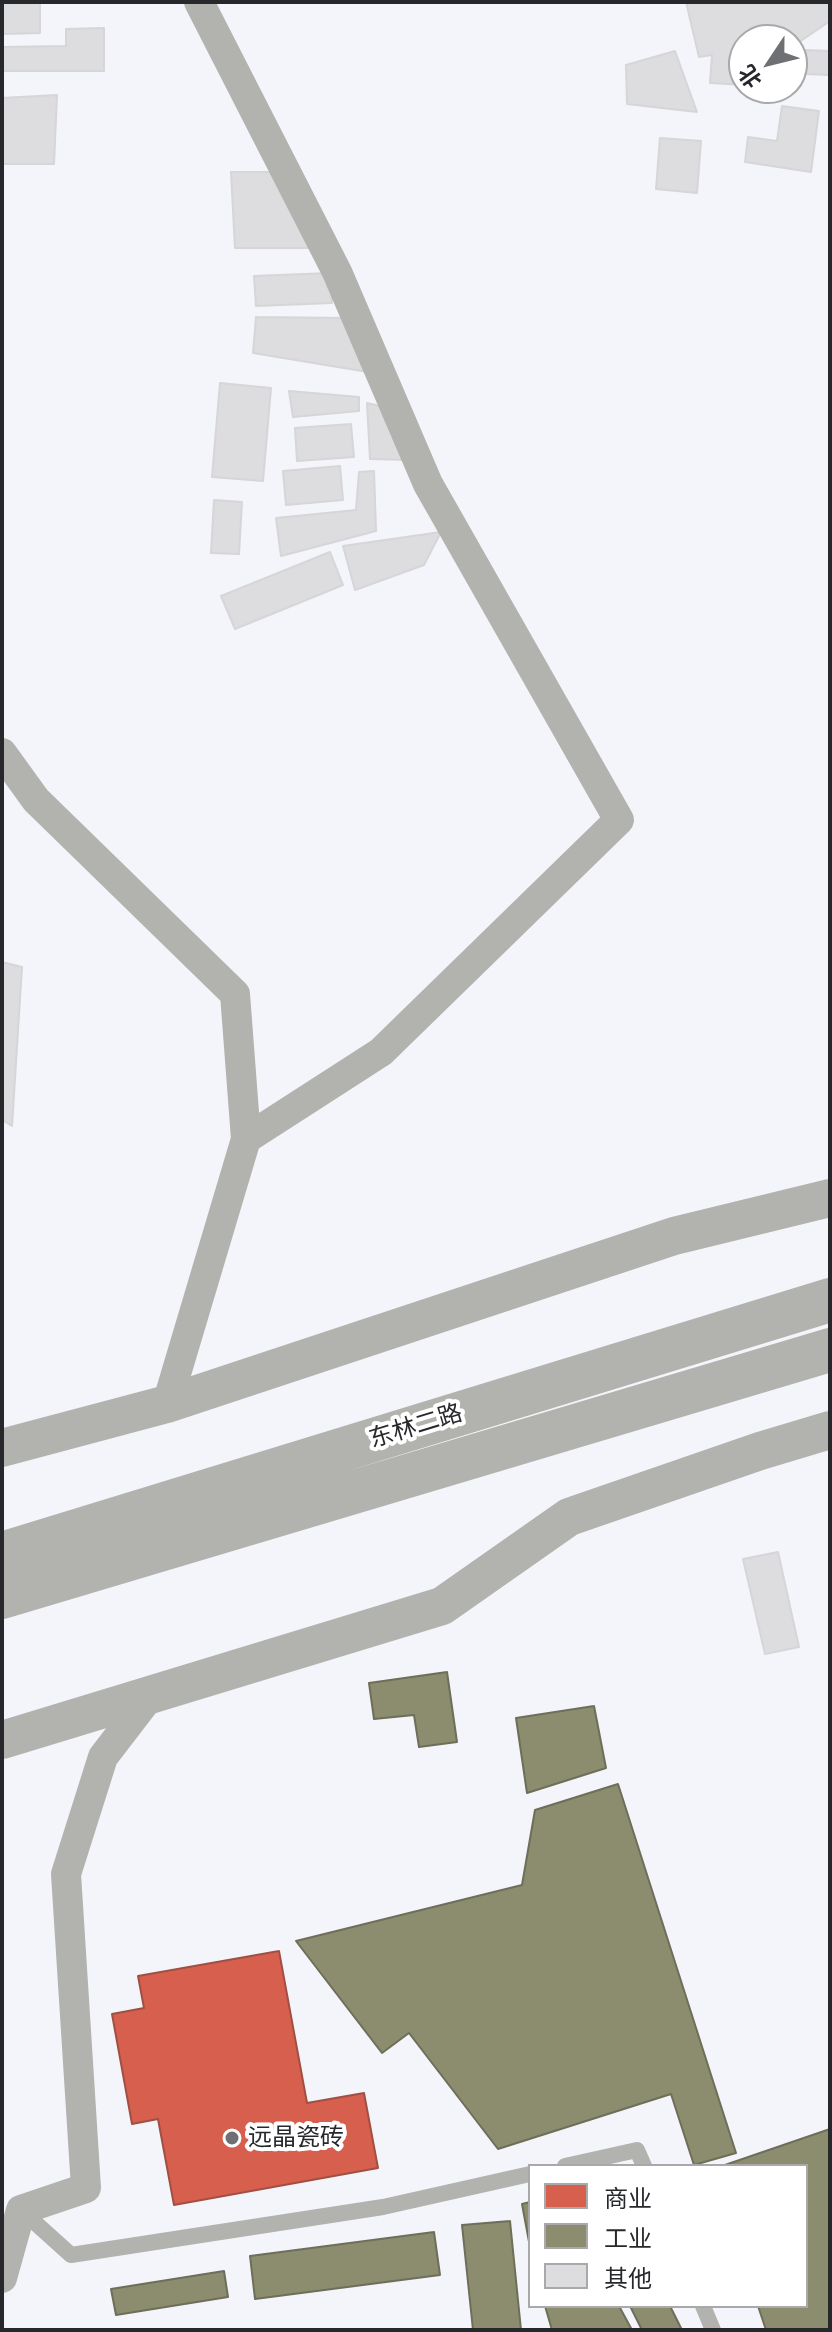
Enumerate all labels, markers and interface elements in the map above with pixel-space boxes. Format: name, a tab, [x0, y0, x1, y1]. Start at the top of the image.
north arrow	[728, 24, 808, 104]
text: 北	[732, 60, 768, 94]
street label: 东林二路	[366, 1399, 466, 1455]
place label: 远晶瓷砖	[248, 2124, 344, 2152]
marker: 远晶瓷砖	[223, 2129, 241, 2147]
legend	[528, 2164, 808, 2308]
text: 商业	[604, 2183, 652, 2214]
text: 工业	[604, 2223, 652, 2254]
text: 其他	[604, 2263, 652, 2294]

